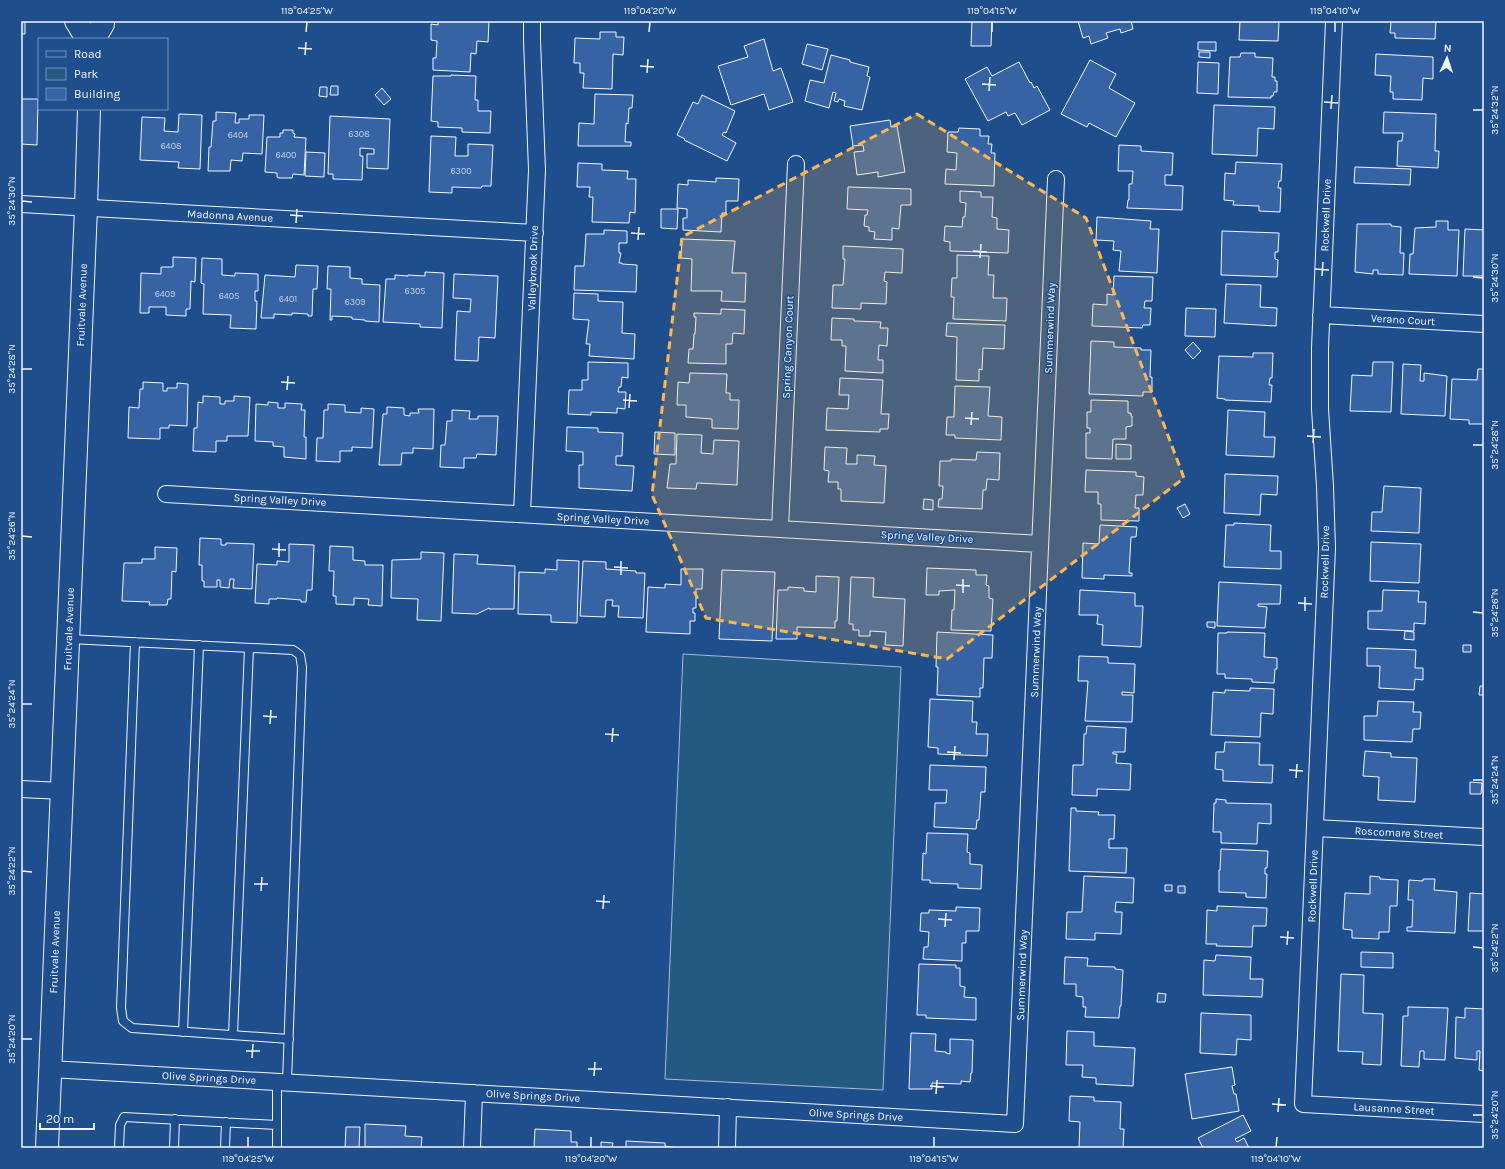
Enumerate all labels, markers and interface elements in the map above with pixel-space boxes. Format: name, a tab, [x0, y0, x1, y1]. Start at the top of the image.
text: 119°04'25"W	[281, 5, 333, 17]
text: 119°04'20"W	[624, 5, 676, 17]
text: 119°04'15"W	[967, 5, 1017, 17]
text: 119°04'10"W	[1310, 5, 1360, 17]
legend	[38, 38, 168, 110]
north arrow	[1427, 38, 1467, 78]
text: N	[1443, 42, 1452, 55]
text: Road	[74, 47, 102, 61]
text: Park	[74, 67, 99, 81]
text: 35°24'32"N	[1489, 85, 1501, 135]
text: Building	[74, 87, 121, 101]
house number: 6308	[348, 129, 370, 139]
house number: 6404	[228, 130, 248, 140]
house number: 6408	[160, 141, 182, 151]
house number: 6400	[276, 150, 296, 160]
house number: 6300	[450, 166, 472, 176]
text: 35°24'30"N	[6, 176, 18, 226]
street label: Rockwell Drive	[1318, 178, 1334, 252]
street label: Madonna Avenue	[187, 207, 274, 225]
street label: Valleybrook Drive	[525, 225, 541, 311]
text: 35°24'30"N	[1489, 253, 1501, 303]
street label: Fruitvale Avenue	[74, 263, 90, 347]
street label: Summerwind Way	[1042, 282, 1058, 374]
house number: 6305	[405, 286, 425, 296]
house number: 6409	[155, 289, 175, 299]
house number: 6405	[219, 291, 239, 301]
house number: 6401	[279, 294, 297, 304]
street label: Spring Canyon Court	[780, 295, 796, 399]
house number: 6309	[344, 297, 366, 307]
street label: Verano Court	[1371, 312, 1435, 328]
text: 35°24'28"N	[6, 344, 18, 394]
text: 35°24'28"N	[1489, 420, 1501, 470]
street label: Spring Valley Drive	[233, 491, 327, 509]
street label: Spring Valley Drive	[556, 510, 650, 528]
text: 35°24'26"N	[6, 511, 18, 561]
street label: Rockwell Drive	[1318, 525, 1332, 598]
street label: Spring Valley Drive	[880, 528, 974, 546]
street label: Fruitvale Avenue	[61, 587, 77, 671]
text: 35°24'26"N	[1489, 588, 1501, 638]
street label: Summerwind Way	[1028, 606, 1044, 698]
text: 35°24'24"N	[6, 680, 18, 728]
text: 35°24'24"N	[1489, 756, 1501, 804]
street label: Roscomare Street	[1354, 824, 1444, 842]
text: 35°24'22"N	[6, 846, 18, 896]
street label: Rockwell Drive	[1305, 849, 1321, 923]
street label: Fruitvale Avenue	[47, 910, 63, 994]
text: 35°24'22"N	[1489, 923, 1501, 973]
street label: Summerwind Way	[1014, 929, 1030, 1021]
text: 35°24'20"N	[6, 1014, 18, 1064]
street label: Olive Springs Drive	[161, 1069, 257, 1087]
street label: Olive Springs Drive	[485, 1087, 581, 1105]
text: 35°24'20"N	[1489, 1090, 1501, 1140]
street label: Lausanne Street	[1353, 1100, 1435, 1118]
scale bar	[40, 1105, 94, 1131]
street label: Olive Springs Drive	[808, 1106, 904, 1124]
text: 20 m	[46, 1112, 74, 1126]
text: 119°04'25"W	[222, 1153, 274, 1165]
text: 119°04'20"W	[565, 1153, 617, 1165]
text: 119°04'15"W	[909, 1153, 959, 1165]
text: 119°04'10"W	[1251, 1153, 1301, 1165]

